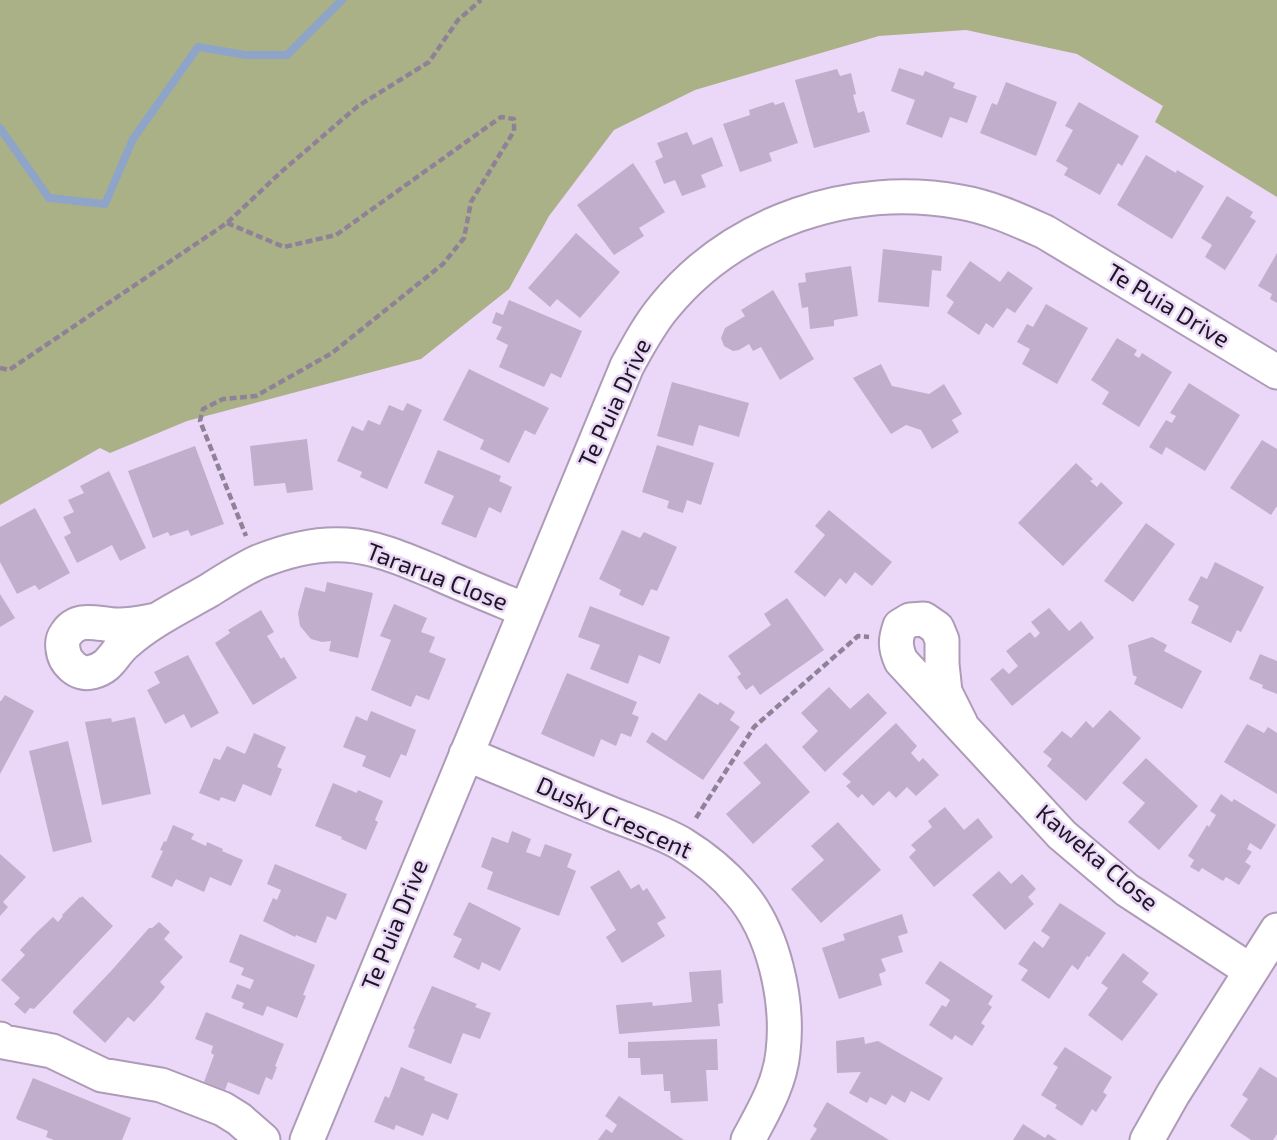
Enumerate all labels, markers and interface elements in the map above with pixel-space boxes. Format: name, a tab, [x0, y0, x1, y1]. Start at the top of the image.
street label: Te Puia Drive	[1102, 257, 1236, 353]
street label: Te Puia Drive	[571, 333, 656, 471]
street label: Tararua Close	[363, 535, 512, 616]
street label: Dusky Crescent	[532, 769, 697, 864]
street label: Kaweka Close	[1031, 797, 1165, 916]
street label: Te Puia Drive	[354, 855, 433, 994]

